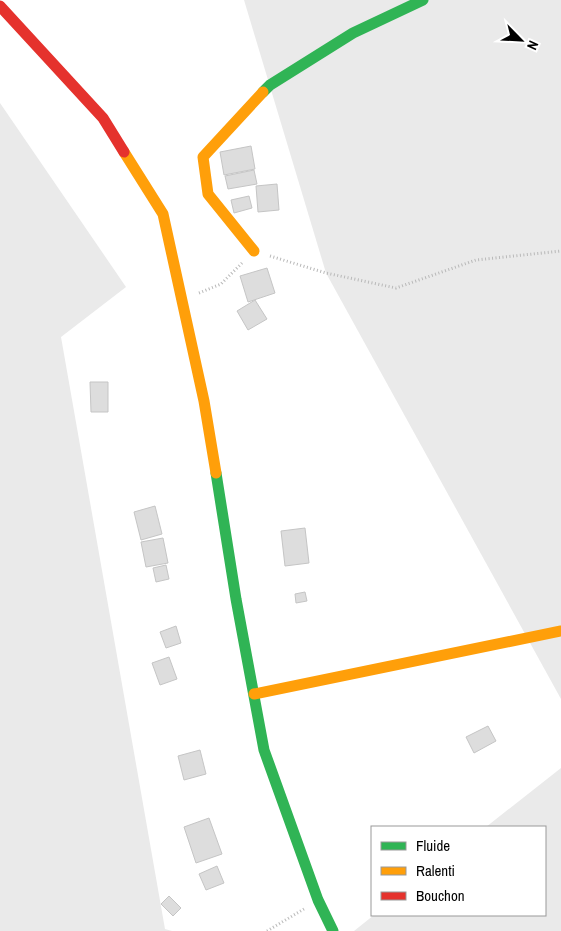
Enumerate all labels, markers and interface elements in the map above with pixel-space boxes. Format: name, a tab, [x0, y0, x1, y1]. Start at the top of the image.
north arrow	[496, 15, 546, 65]
text: N	[523, 38, 543, 53]
legend	[371, 826, 546, 916]
text: Fluide	[416, 835, 450, 856]
text: Ralenti	[416, 860, 455, 881]
text: Bouchon	[416, 885, 465, 906]

